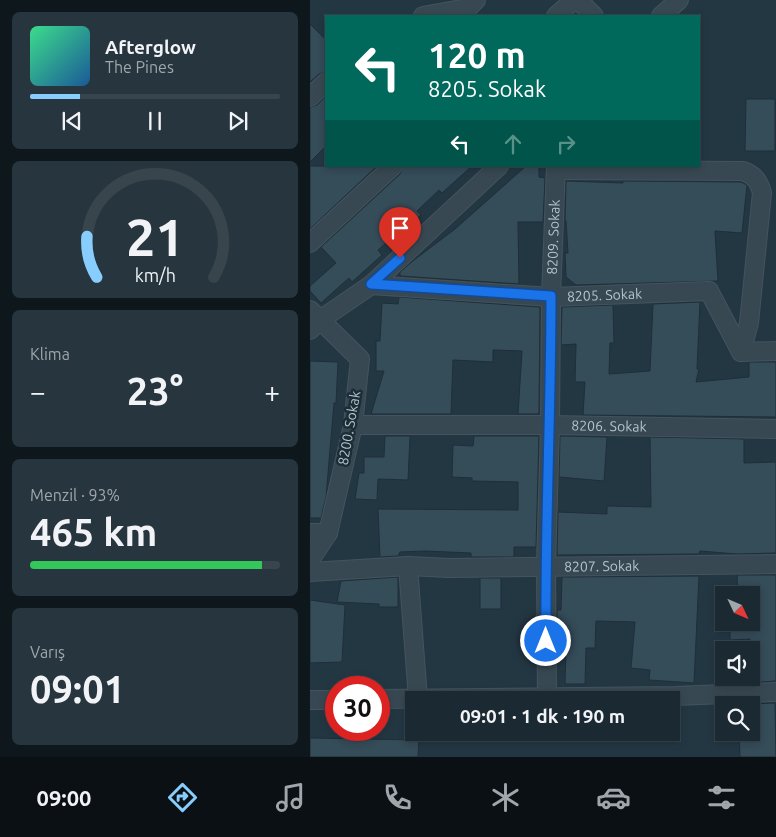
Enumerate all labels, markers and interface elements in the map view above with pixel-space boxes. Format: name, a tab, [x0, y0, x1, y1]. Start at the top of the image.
icon: left	[345, 35, 410, 100]
text: 120 m	[428, 35, 526, 75]
text: Afterglow	[105, 36, 196, 58]
text: The Pines	[105, 58, 174, 76]
text: 8205. Sokak	[428, 76, 546, 101]
icon: previous	[58, 107, 86, 135]
icon: pause	[141, 107, 169, 135]
icon: next	[224, 107, 252, 135]
icon: left	[446, 130, 474, 158]
icon: ahead	[499, 130, 527, 158]
icon: right	[552, 130, 580, 158]
street label: 8209. Sokak	[544, 199, 563, 275]
pin	[379, 207, 421, 258]
text: 21	[126, 208, 184, 266]
icon: arrive	[386, 214, 414, 242]
text: km/h	[134, 265, 176, 285]
street label: 8205. Sokak	[567, 286, 642, 304]
text: Klima	[30, 345, 70, 363]
text: 23°	[127, 370, 183, 412]
text: −	[30, 376, 46, 407]
text: +	[264, 376, 280, 407]
street label: 8200. Sokak	[335, 390, 363, 466]
street label: 8206. Sokak	[571, 417, 647, 435]
text: Menzil · 93%	[30, 486, 120, 504]
text: 465 km	[30, 511, 157, 553]
street label: 8207. Sokak	[564, 558, 639, 575]
north arrow	[715, 586, 760, 631]
map controls	[715, 586, 760, 741]
position arrow	[519, 614, 571, 666]
button: sound	[715, 641, 760, 686]
text: Varış	[30, 643, 65, 661]
text: 09:01	[30, 668, 125, 710]
speed limit sign: 30	[325, 676, 390, 741]
button: search	[715, 696, 760, 741]
text: 09:01 · 1 dk · 190 m	[460, 705, 625, 727]
icon: directions	[165, 780, 200, 815]
icon: music	[273, 780, 308, 815]
icon: phone	[380, 780, 415, 815]
icon: climate	[488, 780, 523, 815]
icon: car	[596, 780, 631, 815]
icon: filters	[704, 780, 739, 815]
text: 09:00	[36, 785, 92, 810]

